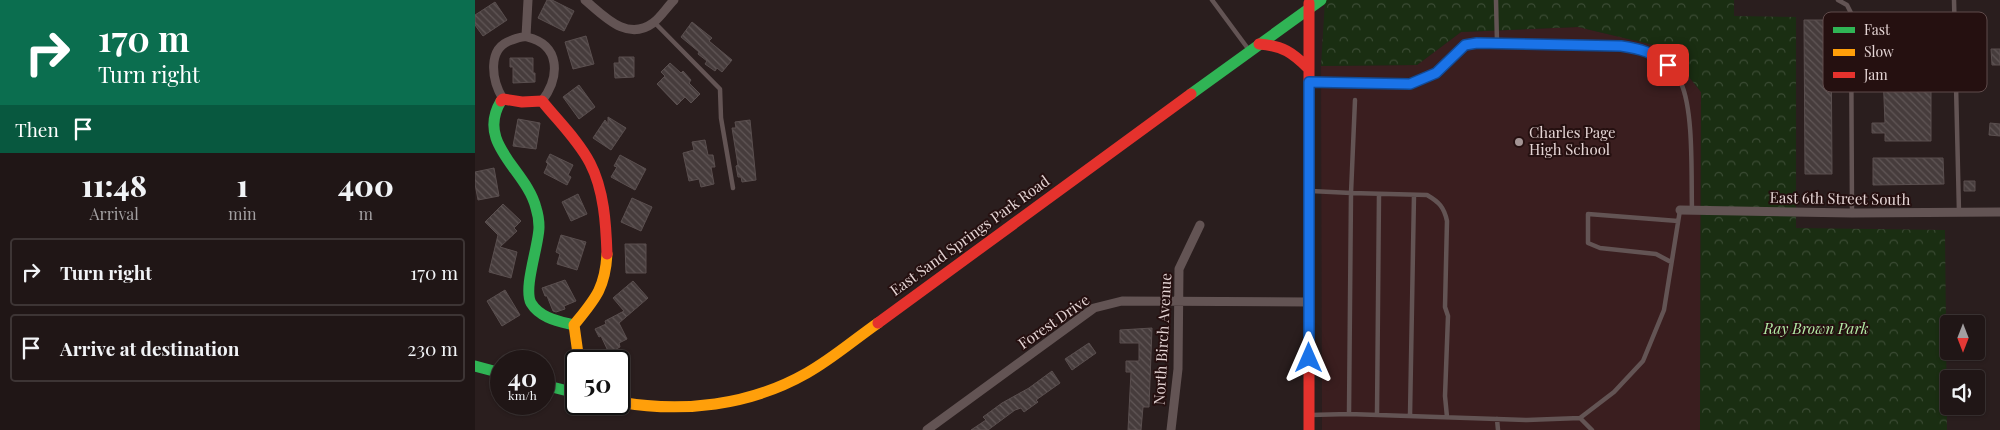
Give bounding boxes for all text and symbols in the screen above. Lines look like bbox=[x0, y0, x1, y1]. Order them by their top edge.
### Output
legend bbox=[1823, 12, 1987, 92]
text: 170 m bbox=[98, 14, 190, 61]
icon: right bbox=[15, 20, 80, 85]
text: Fast bbox=[1864, 20, 1891, 39]
text: Slow bbox=[1864, 42, 1894, 61]
pin bbox=[1647, 44, 1689, 86]
icon: arrive bbox=[1654, 51, 1682, 79]
text: Turn right bbox=[98, 59, 200, 89]
text: Jam bbox=[1863, 65, 1888, 84]
icon: arrive bbox=[69, 115, 97, 143]
text: Then bbox=[15, 116, 59, 142]
place label: Charles Page High School bbox=[1529, 122, 1616, 159]
marker: Charles Page High School bbox=[1513, 136, 1525, 148]
text: 11:48 bbox=[81, 165, 147, 205]
text: 1 bbox=[237, 165, 248, 205]
text: 400 bbox=[338, 165, 394, 205]
street label: East Sand Springs Park Road bbox=[886, 170, 1053, 300]
street label: East 6th Street South bbox=[1770, 187, 1911, 209]
text: Arrival bbox=[89, 203, 139, 224]
text: min bbox=[228, 203, 257, 224]
text: m bbox=[359, 203, 373, 224]
icon: right bbox=[17, 258, 45, 286]
text: Turn right bbox=[60, 259, 152, 285]
text: 170 m bbox=[410, 259, 458, 285]
street label: North Birch Avenue bbox=[1149, 273, 1175, 405]
street label: Forest Drive bbox=[1014, 289, 1093, 353]
north arrow bbox=[1940, 315, 1985, 360]
map controls bbox=[1940, 315, 1985, 415]
park label: Ray Brown Park bbox=[1762, 318, 1869, 338]
position arrow bbox=[1282, 331, 1334, 383]
icon: arrive bbox=[17, 334, 45, 362]
text: Arrive at destination bbox=[60, 335, 240, 361]
text: 230 m bbox=[407, 335, 458, 361]
speed limit sign: 50 bbox=[565, 350, 630, 415]
text: 40 bbox=[508, 360, 537, 393]
button: sound bbox=[1940, 370, 1985, 415]
text: km/h bbox=[508, 387, 537, 403]

